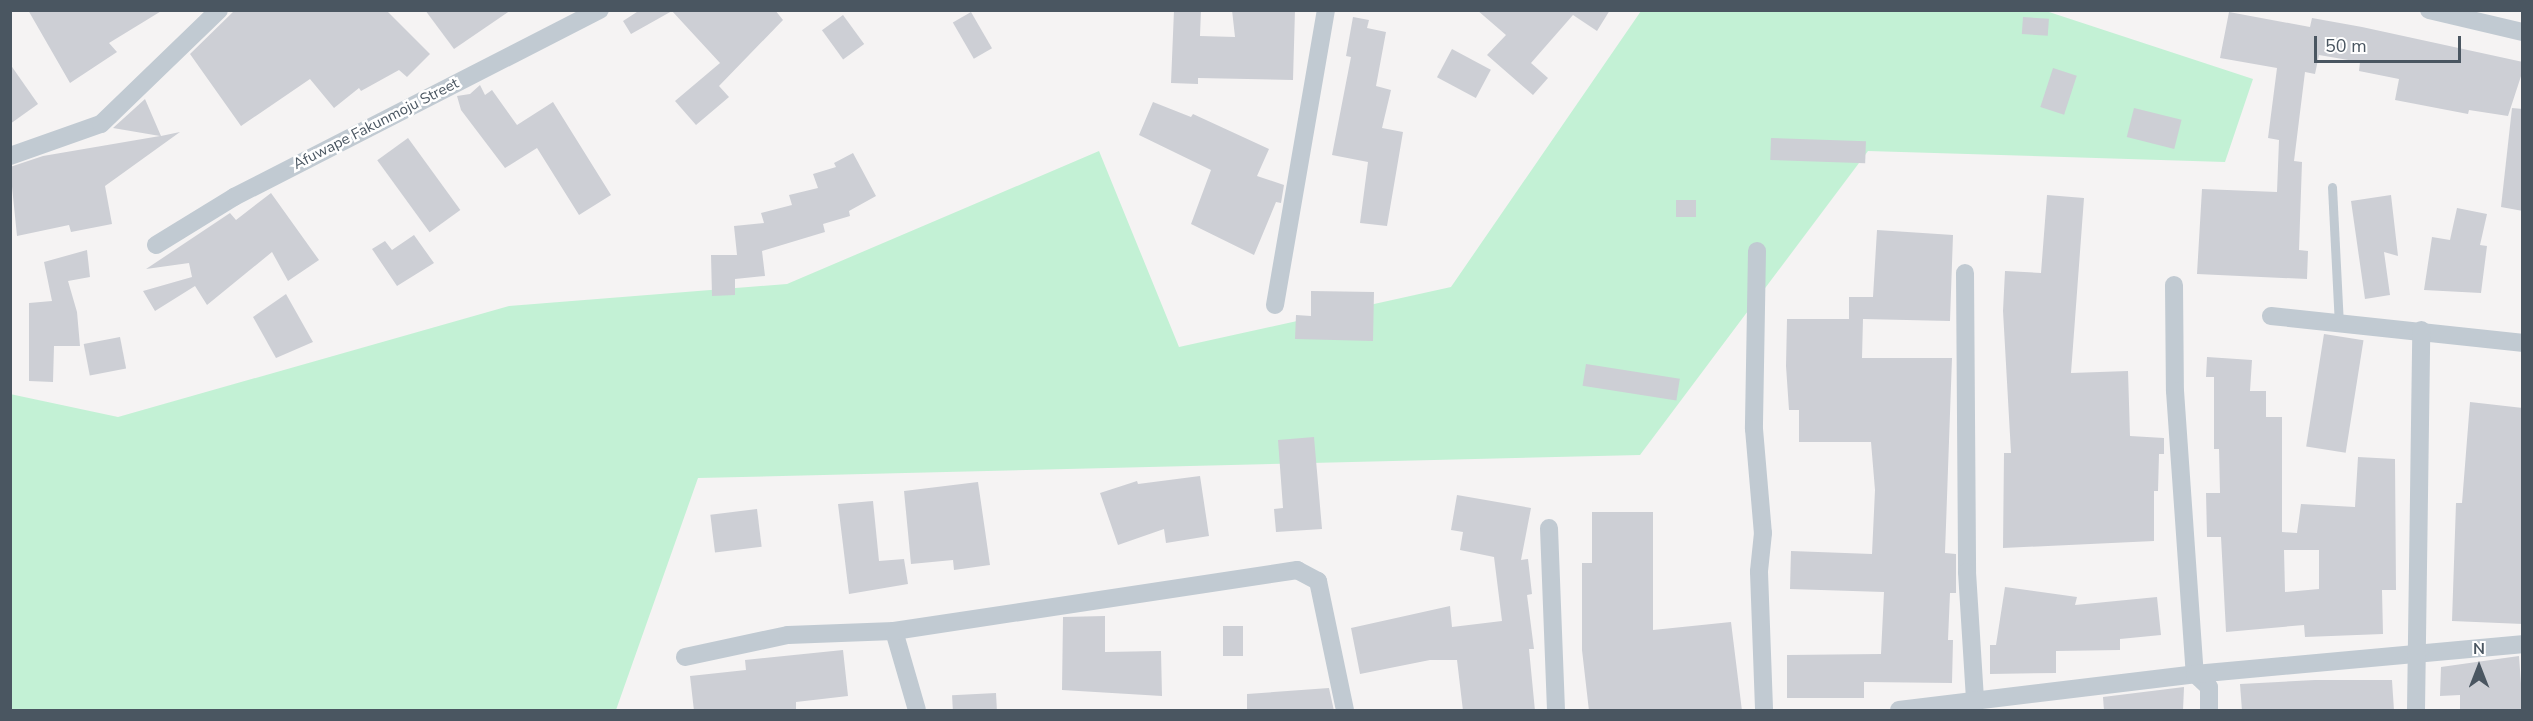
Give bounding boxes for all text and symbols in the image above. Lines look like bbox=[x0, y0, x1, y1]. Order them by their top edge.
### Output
scale bar bbox=[2317, 24, 2464, 62]
text: 50 m bbox=[2325, 34, 2367, 58]
street label: Afuwape Fakunmoju Street bbox=[290, 74, 462, 174]
north arrow bbox=[2449, 637, 2509, 697]
text: N bbox=[2473, 638, 2485, 660]

